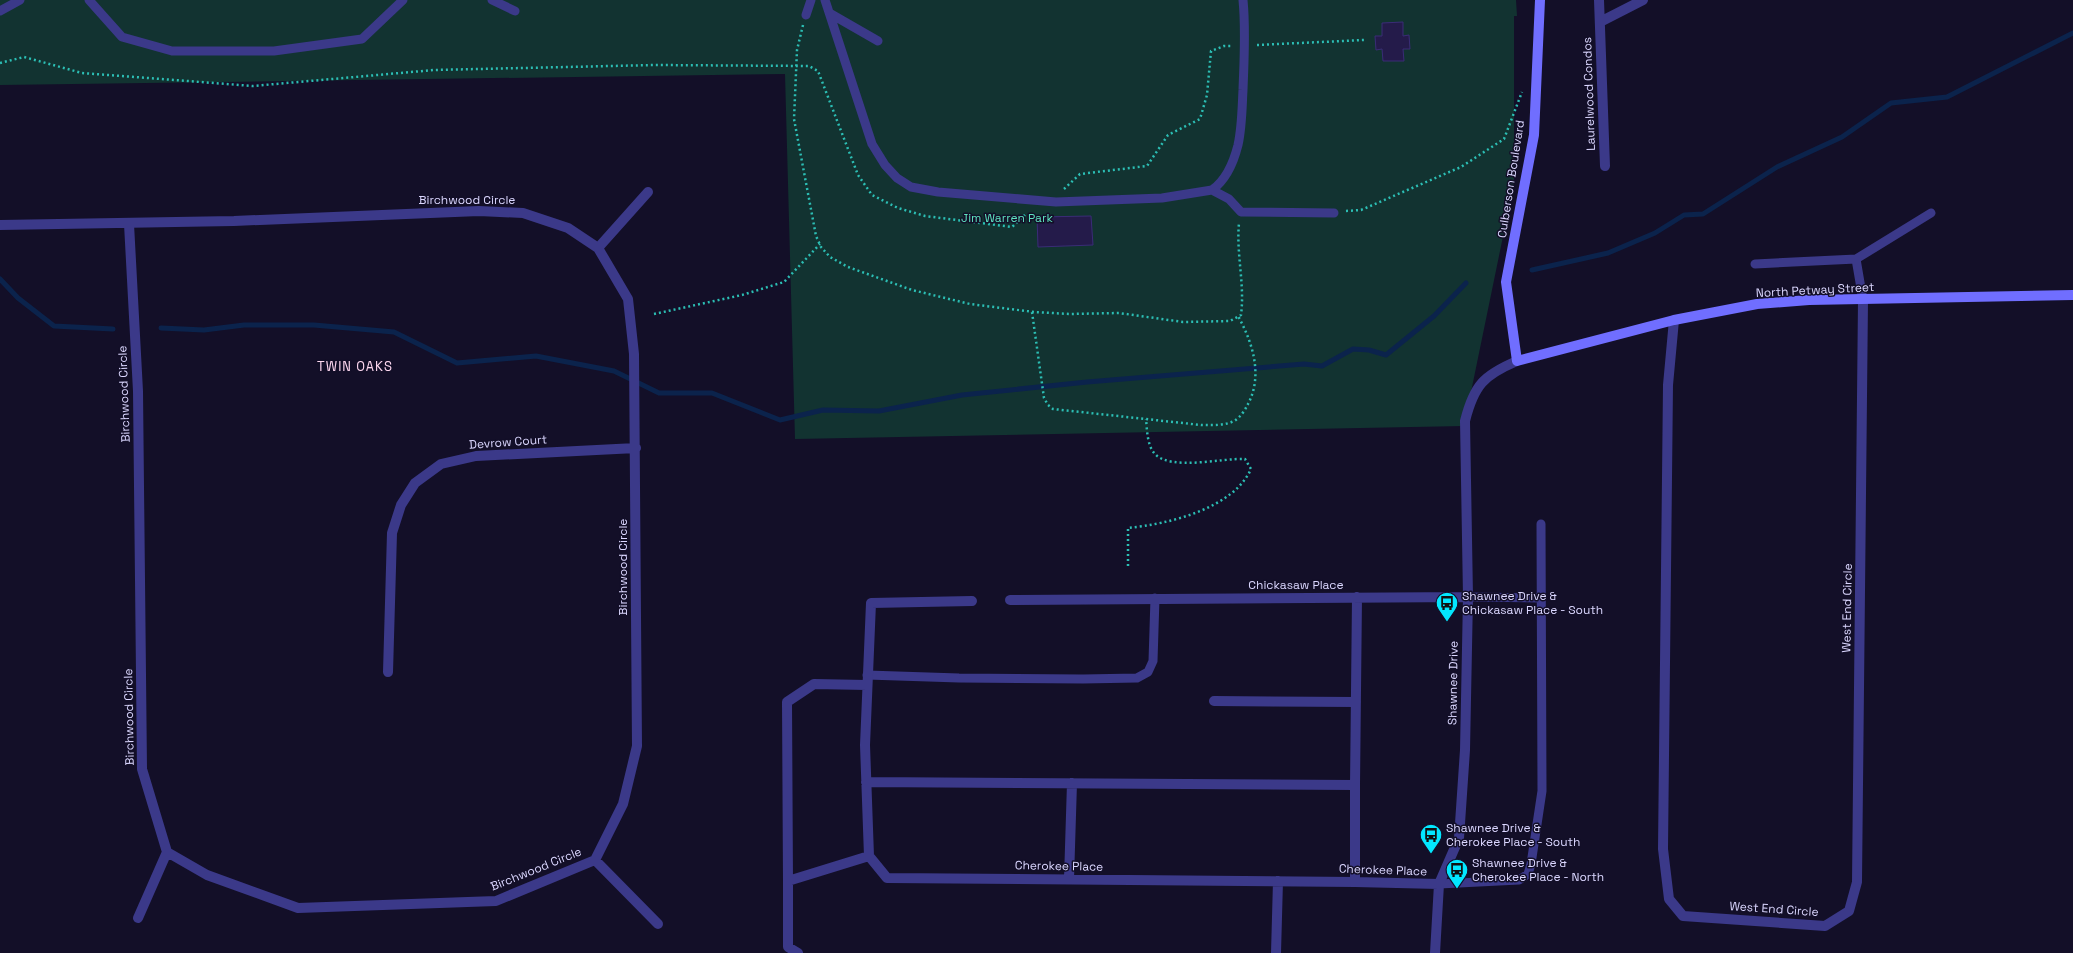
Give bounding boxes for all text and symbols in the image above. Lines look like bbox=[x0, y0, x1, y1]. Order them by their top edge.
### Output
street label: Laurelwood Condos bbox=[1579, 37, 1599, 151]
street label: Culberson Boulevard bbox=[1494, 119, 1528, 239]
street label: Birchwood Circle bbox=[419, 192, 515, 208]
park label: Jim Warren Park bbox=[961, 210, 1054, 226]
street label: North Petway Street bbox=[1755, 279, 1875, 301]
street label: Birchwood Circle bbox=[114, 345, 134, 443]
district label: TWIN OAKS bbox=[317, 358, 393, 375]
street label: Devrow Court bbox=[468, 431, 548, 453]
street label: Birchwood Circle bbox=[615, 519, 631, 615]
street label: West End Circle bbox=[1838, 563, 1856, 653]
street label: Chickasaw Place bbox=[1248, 577, 1344, 593]
place label: Shawnee Drive & Chickasaw Place - South bbox=[1462, 588, 1603, 618]
bus stop icon: Shawnee Drive & Chickasaw Place - South bbox=[1434, 590, 1460, 623]
street label: Shawnee Drive bbox=[1444, 641, 1462, 725]
street label: Birchwood Circle bbox=[120, 668, 138, 766]
place label: Shawnee Drive & Cherokee Place - South bbox=[1446, 820, 1580, 850]
bus stop icon: Shawnee Drive & Cherokee Place - South bbox=[1418, 822, 1444, 855]
street label: Birchwood Circle bbox=[488, 843, 584, 895]
place label: Shawnee Drive & Cherokee Place - North bbox=[1472, 855, 1604, 885]
street label: Cherokee Place bbox=[1015, 857, 1103, 875]
bus stop icon: Shawnee Drive & Cherokee Place - North bbox=[1444, 857, 1470, 890]
street label: Cherokee Place bbox=[1338, 860, 1428, 880]
street label: West End Circle bbox=[1729, 898, 1819, 920]

